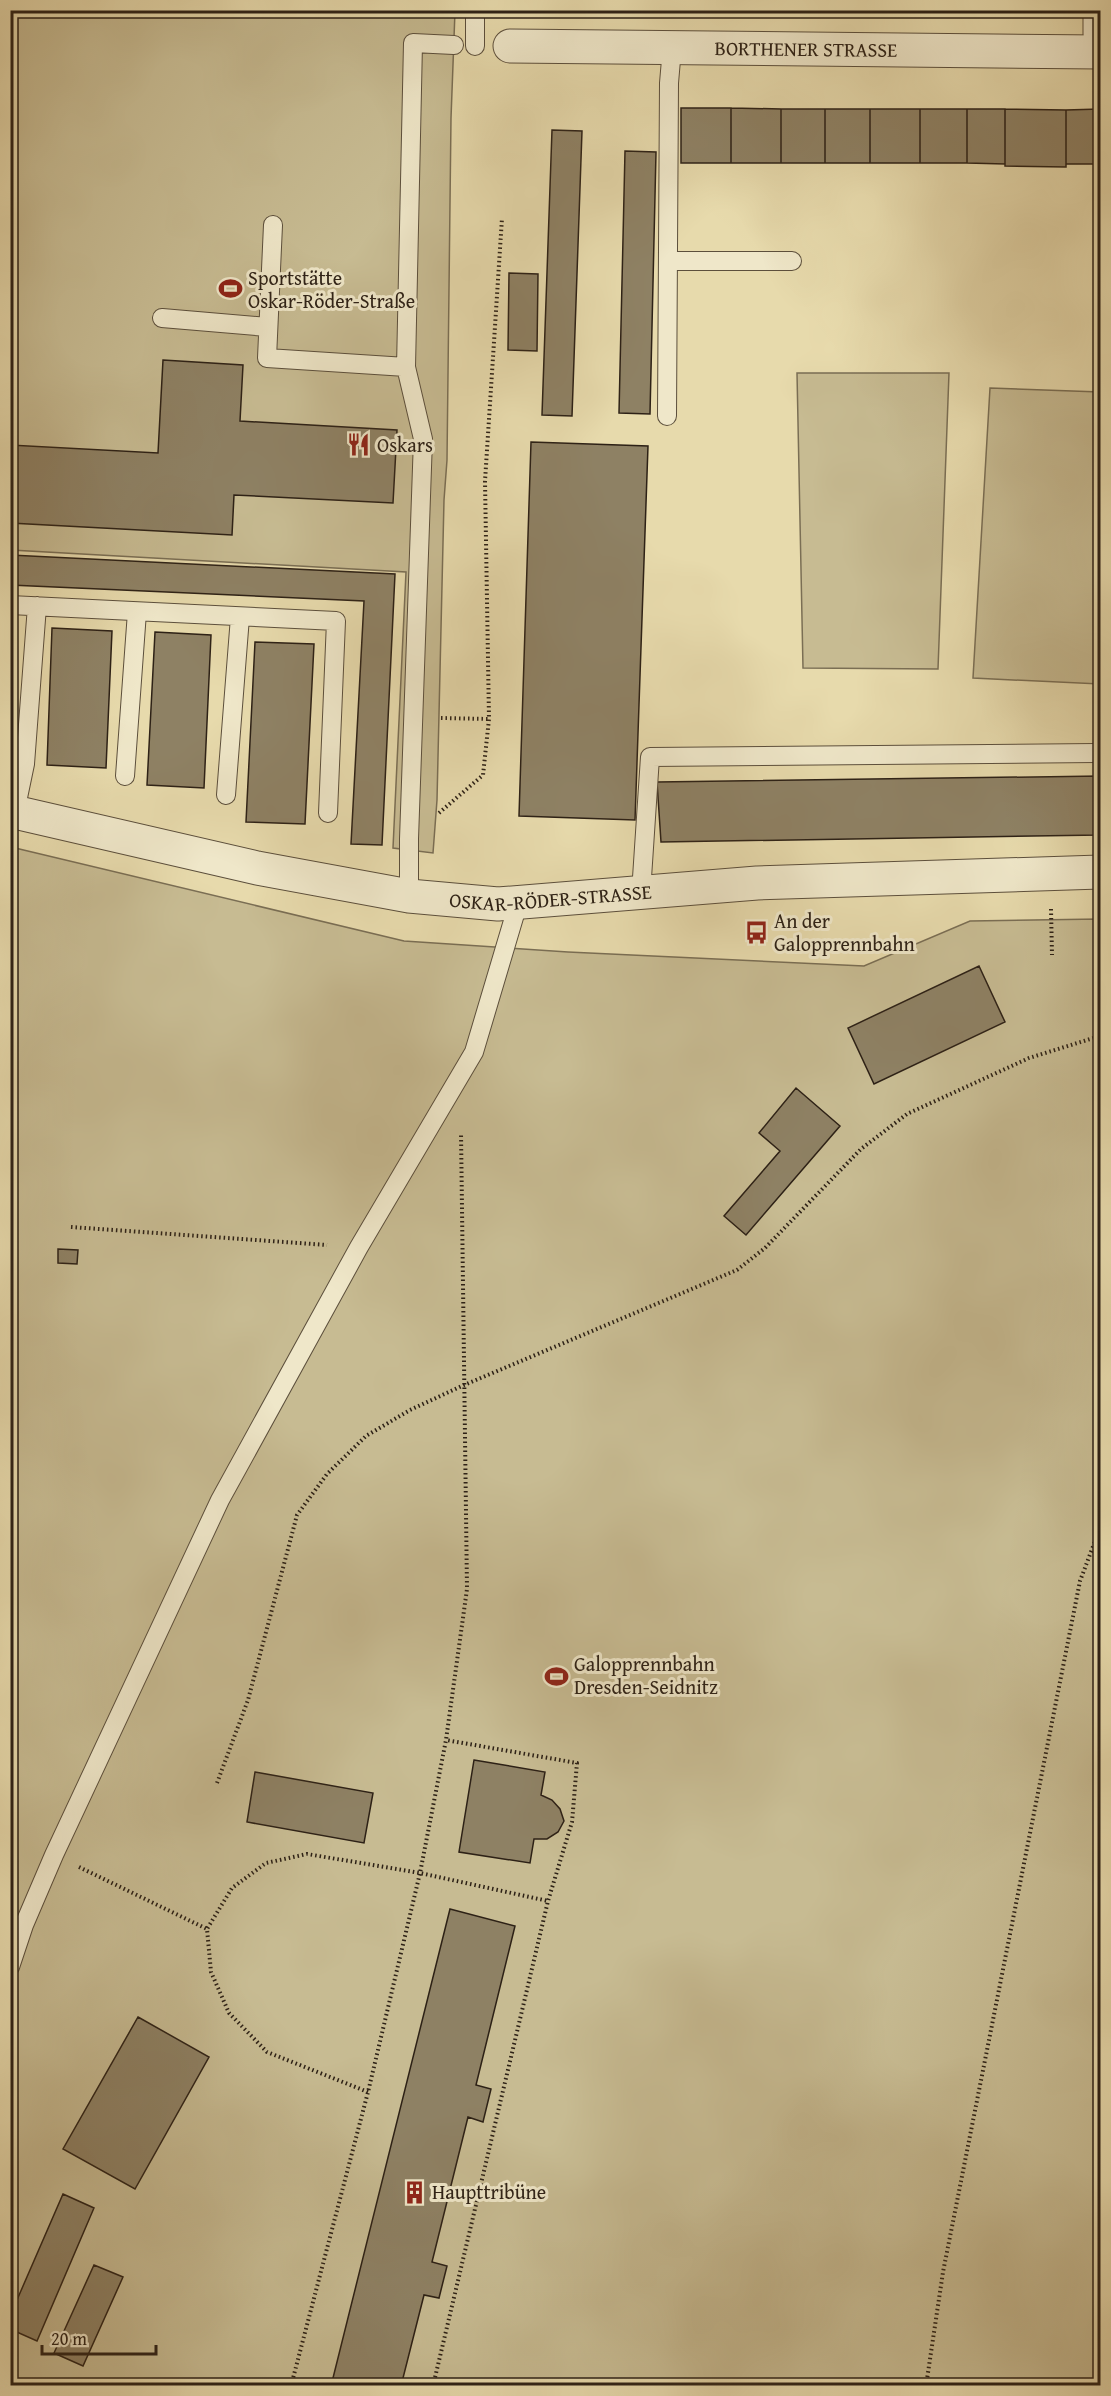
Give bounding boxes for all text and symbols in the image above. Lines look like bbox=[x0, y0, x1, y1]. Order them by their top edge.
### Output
street label: BORTHENER STRASSE bbox=[715, 33, 897, 64]
place label: Sportstätte Oskar-Röder-Straße bbox=[248, 263, 415, 315]
sports icon: Sportstätte Oskar-Röder-Straße bbox=[217, 276, 243, 302]
place label: Oskars bbox=[377, 430, 433, 459]
restaurant icon: Oskars bbox=[346, 432, 372, 458]
street label: OSKAR-RÖDER-STRASSE bbox=[448, 877, 653, 918]
place label: An der Galopprennbahn bbox=[774, 906, 915, 958]
bus stop icon: An der Galopprennbahn bbox=[743, 919, 769, 945]
place label: Galopprennbahn Dresden-Seidnitz bbox=[574, 1649, 718, 1701]
sports icon: Galopprennbahn Dresden-Seidnitz bbox=[543, 1663, 569, 1689]
place label: Haupttribüne bbox=[432, 2177, 546, 2206]
building icon: Haupttribüne bbox=[401, 2179, 427, 2205]
scale bar bbox=[42, 2318, 156, 2356]
text: 20 m bbox=[51, 2325, 87, 2352]

